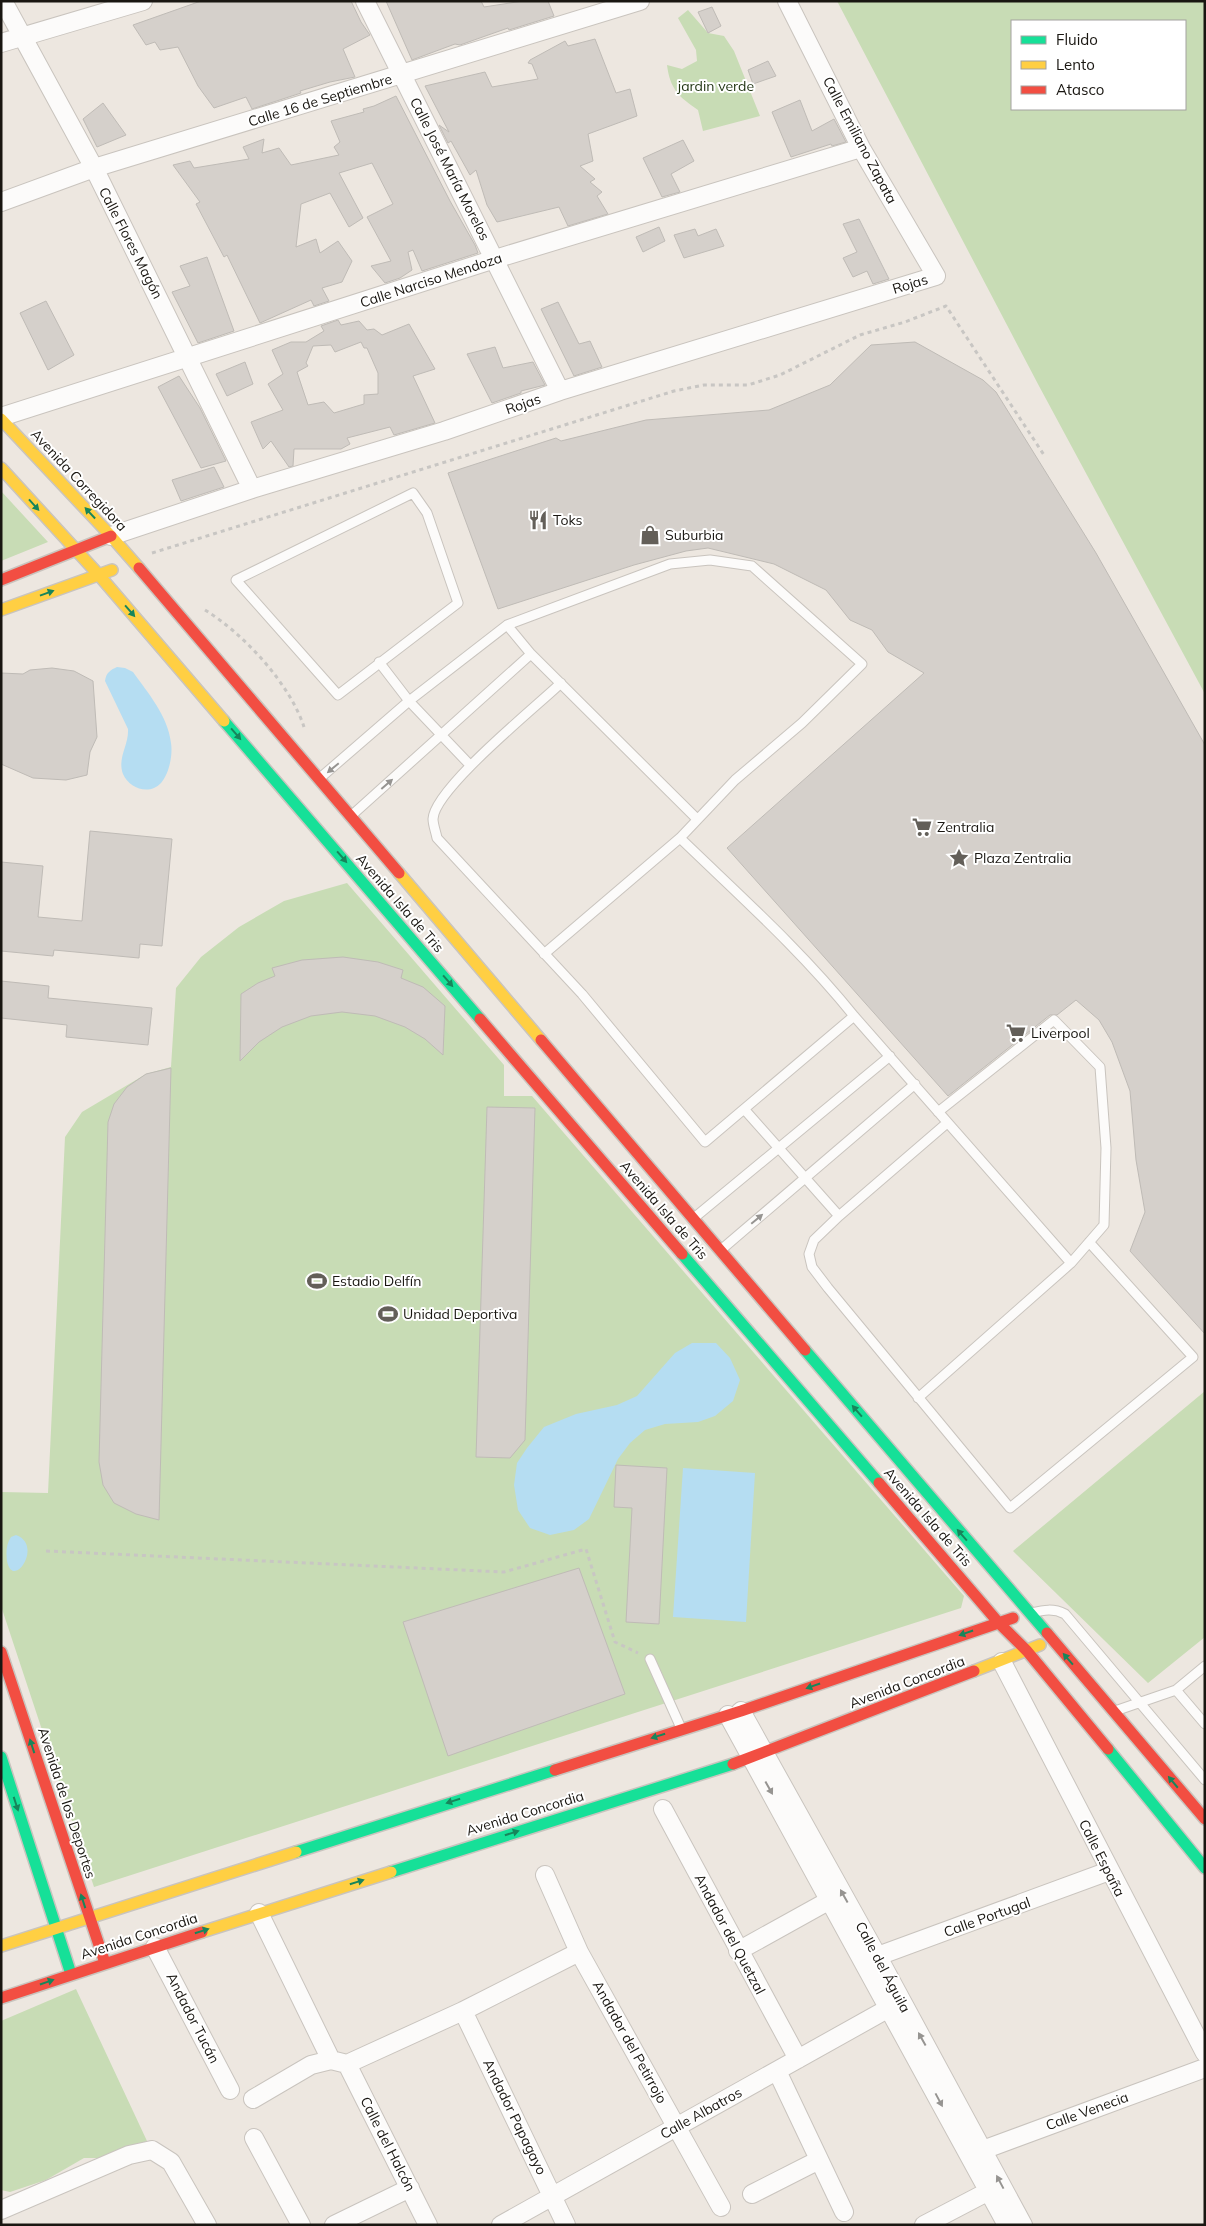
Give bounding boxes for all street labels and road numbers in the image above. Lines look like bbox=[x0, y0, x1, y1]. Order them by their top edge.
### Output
street label: Calle 16 de Septiembre bbox=[246, 70, 394, 130]
street label: Calle Emiliano Zapata bbox=[819, 73, 901, 207]
street label: Calle José María Morelos bbox=[406, 94, 494, 244]
street label: Calle Flores Magón bbox=[95, 184, 167, 302]
street label: Calle Narciso Mendoza bbox=[358, 249, 504, 311]
street label: Rojas bbox=[890, 270, 930, 298]
street label: Rojas bbox=[503, 390, 543, 418]
street label: Avenida Corregidora bbox=[27, 425, 131, 535]
street label: Avenida Isla de Tris bbox=[352, 850, 448, 956]
street label: Avenida Isla de Tris bbox=[616, 1157, 712, 1263]
street label: Avenida Isla de Tris bbox=[880, 1464, 976, 1570]
street label: Avenida Concordia bbox=[847, 1652, 967, 1712]
street label: Avenida de los Deportes bbox=[34, 1725, 100, 1881]
street label: Avenida Concordia bbox=[464, 1787, 586, 1839]
street label: Calle España bbox=[1075, 1816, 1129, 1900]
street label: Andador del Quetzal bbox=[691, 1871, 769, 1997]
street label: Calle Portugal bbox=[941, 1893, 1033, 1941]
street label: Avenida Concordia bbox=[78, 1909, 200, 1963]
street label: Calle del Águila bbox=[851, 1918, 915, 2016]
street label: Andador Tucán bbox=[162, 1970, 224, 2066]
street label: Andador del Petirrojo bbox=[589, 1978, 671, 2106]
street label: Andador Papagayo bbox=[479, 2056, 551, 2178]
street label: Calle Albatros bbox=[657, 2083, 745, 2143]
street label: Calle Venecia bbox=[1043, 2088, 1131, 2134]
street label: Calle del Halcón bbox=[356, 2094, 420, 2194]

